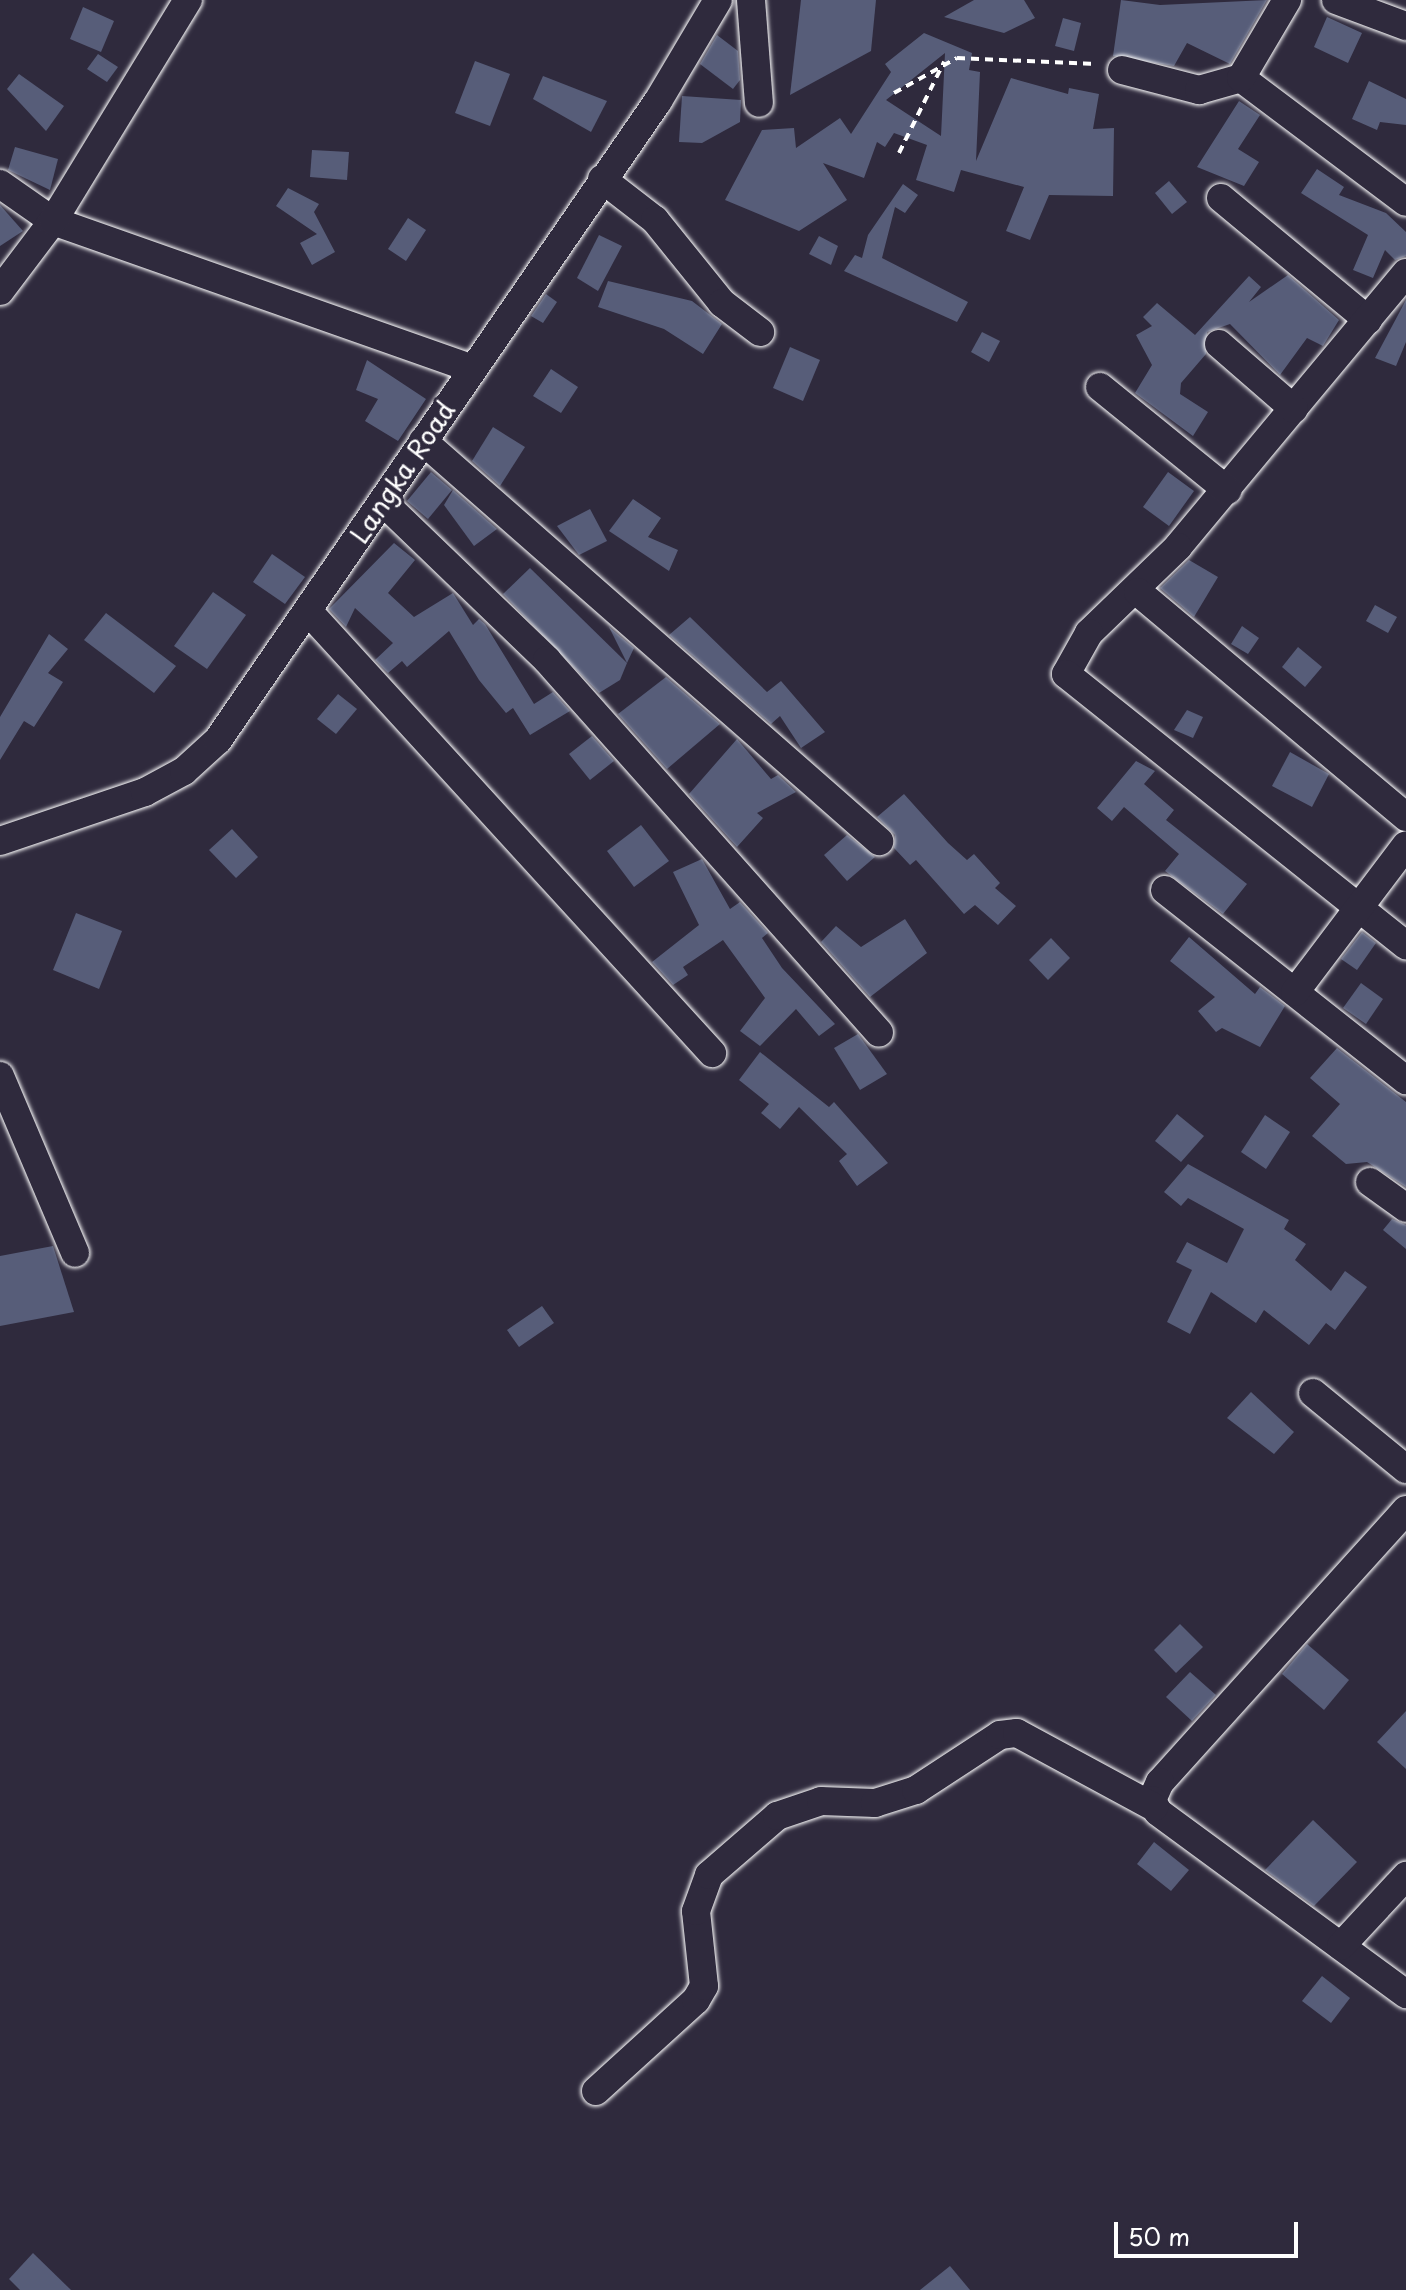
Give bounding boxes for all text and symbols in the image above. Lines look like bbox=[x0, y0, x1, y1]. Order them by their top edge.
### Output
street label: Langka Road bbox=[343, 394, 461, 550]
scale bar bbox=[1118, 2206, 1302, 2256]
text: 50 m bbox=[1128, 2218, 1190, 2254]

